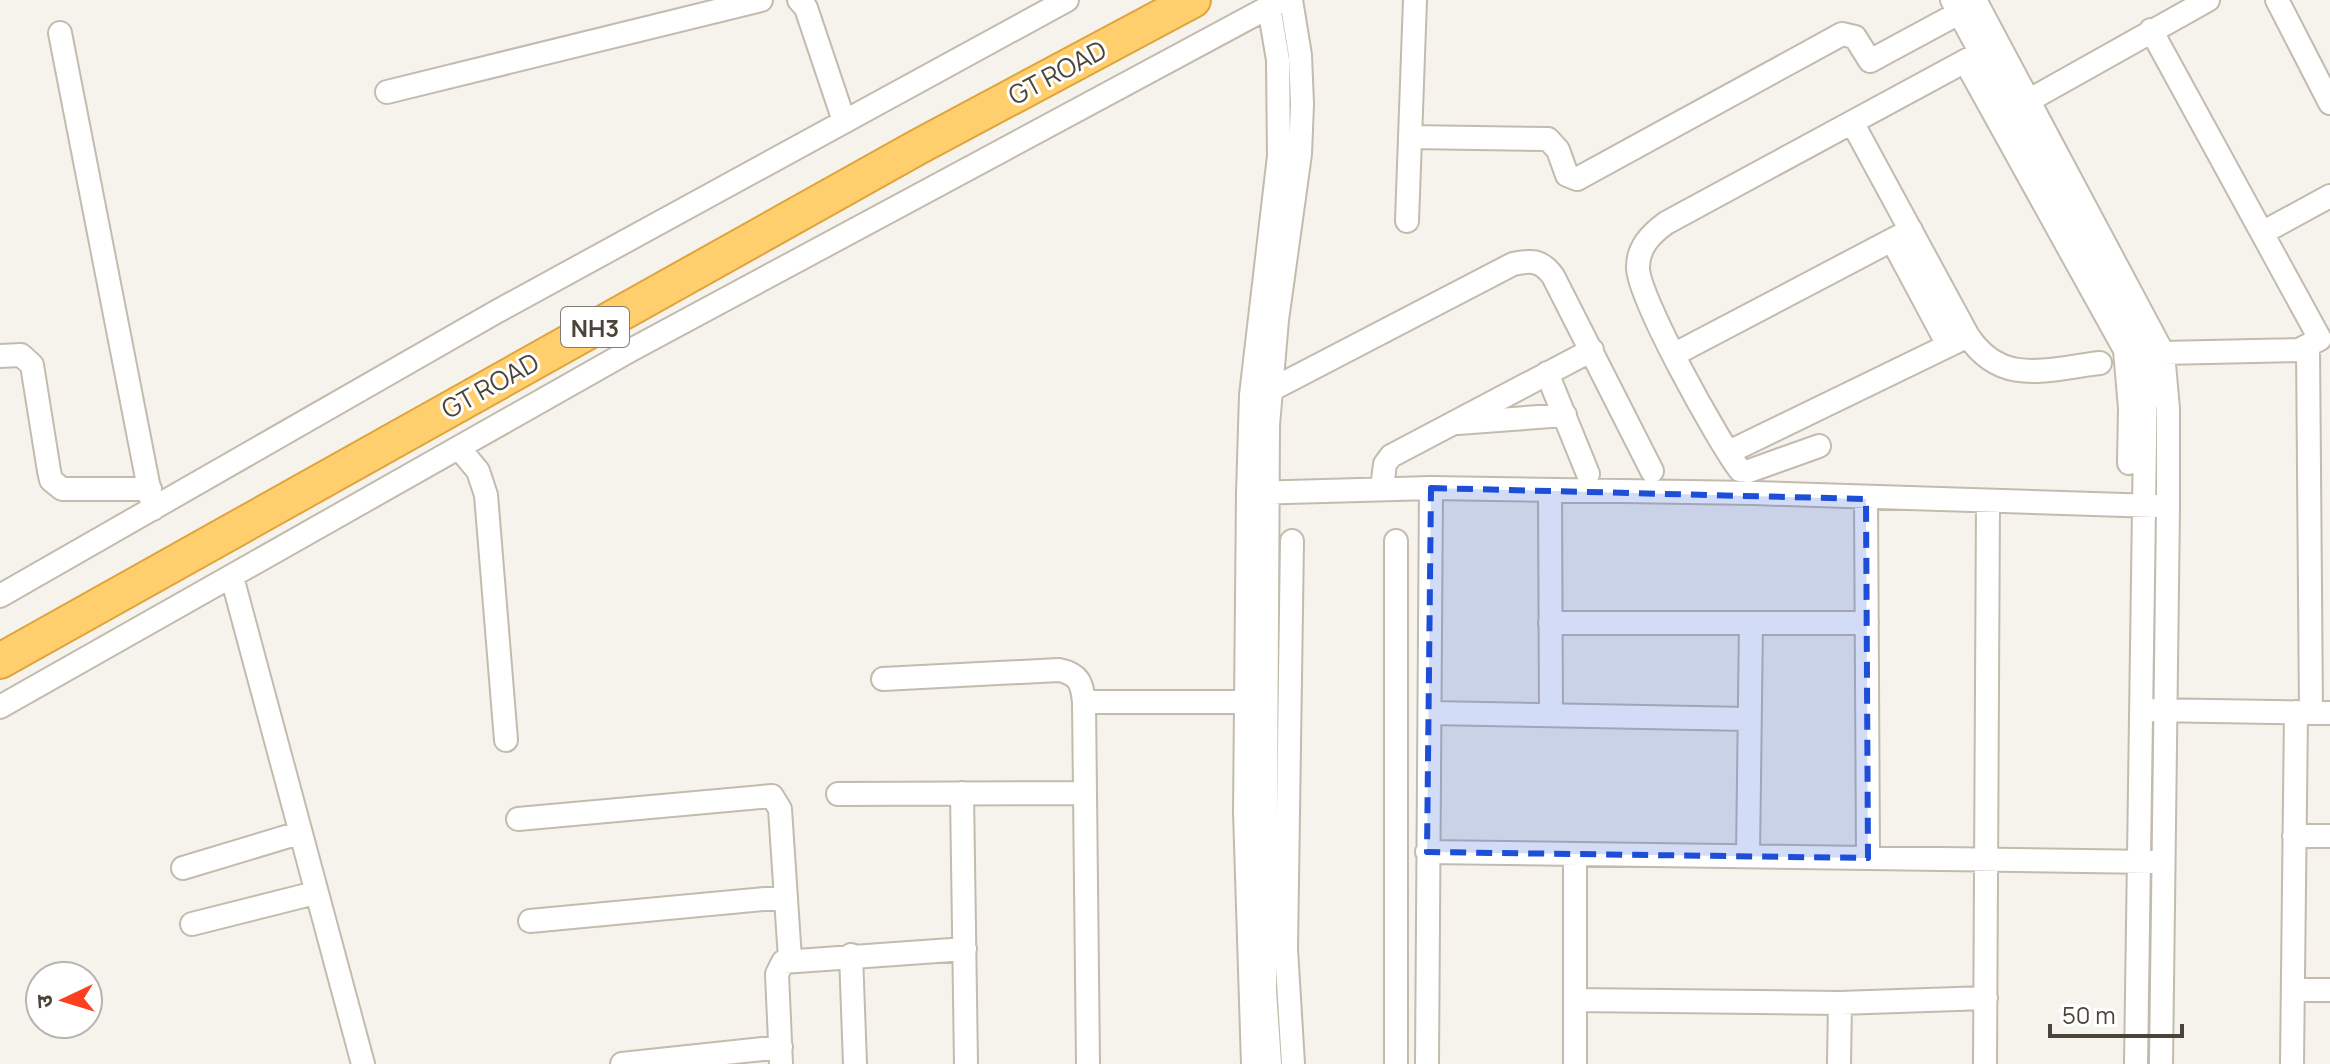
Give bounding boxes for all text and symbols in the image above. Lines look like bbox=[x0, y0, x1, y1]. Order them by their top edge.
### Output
street label: GT ROAD bbox=[1002, 31, 1112, 113]
road number: NH3 bbox=[561, 307, 629, 347]
street label: GT ROAD bbox=[435, 343, 545, 427]
north arrow bbox=[24, 960, 104, 1040]
scale bar bbox=[2050, 988, 2182, 1038]
text: उ bbox=[29, 993, 59, 1009]
text: 50 m bbox=[2062, 998, 2116, 1031]

